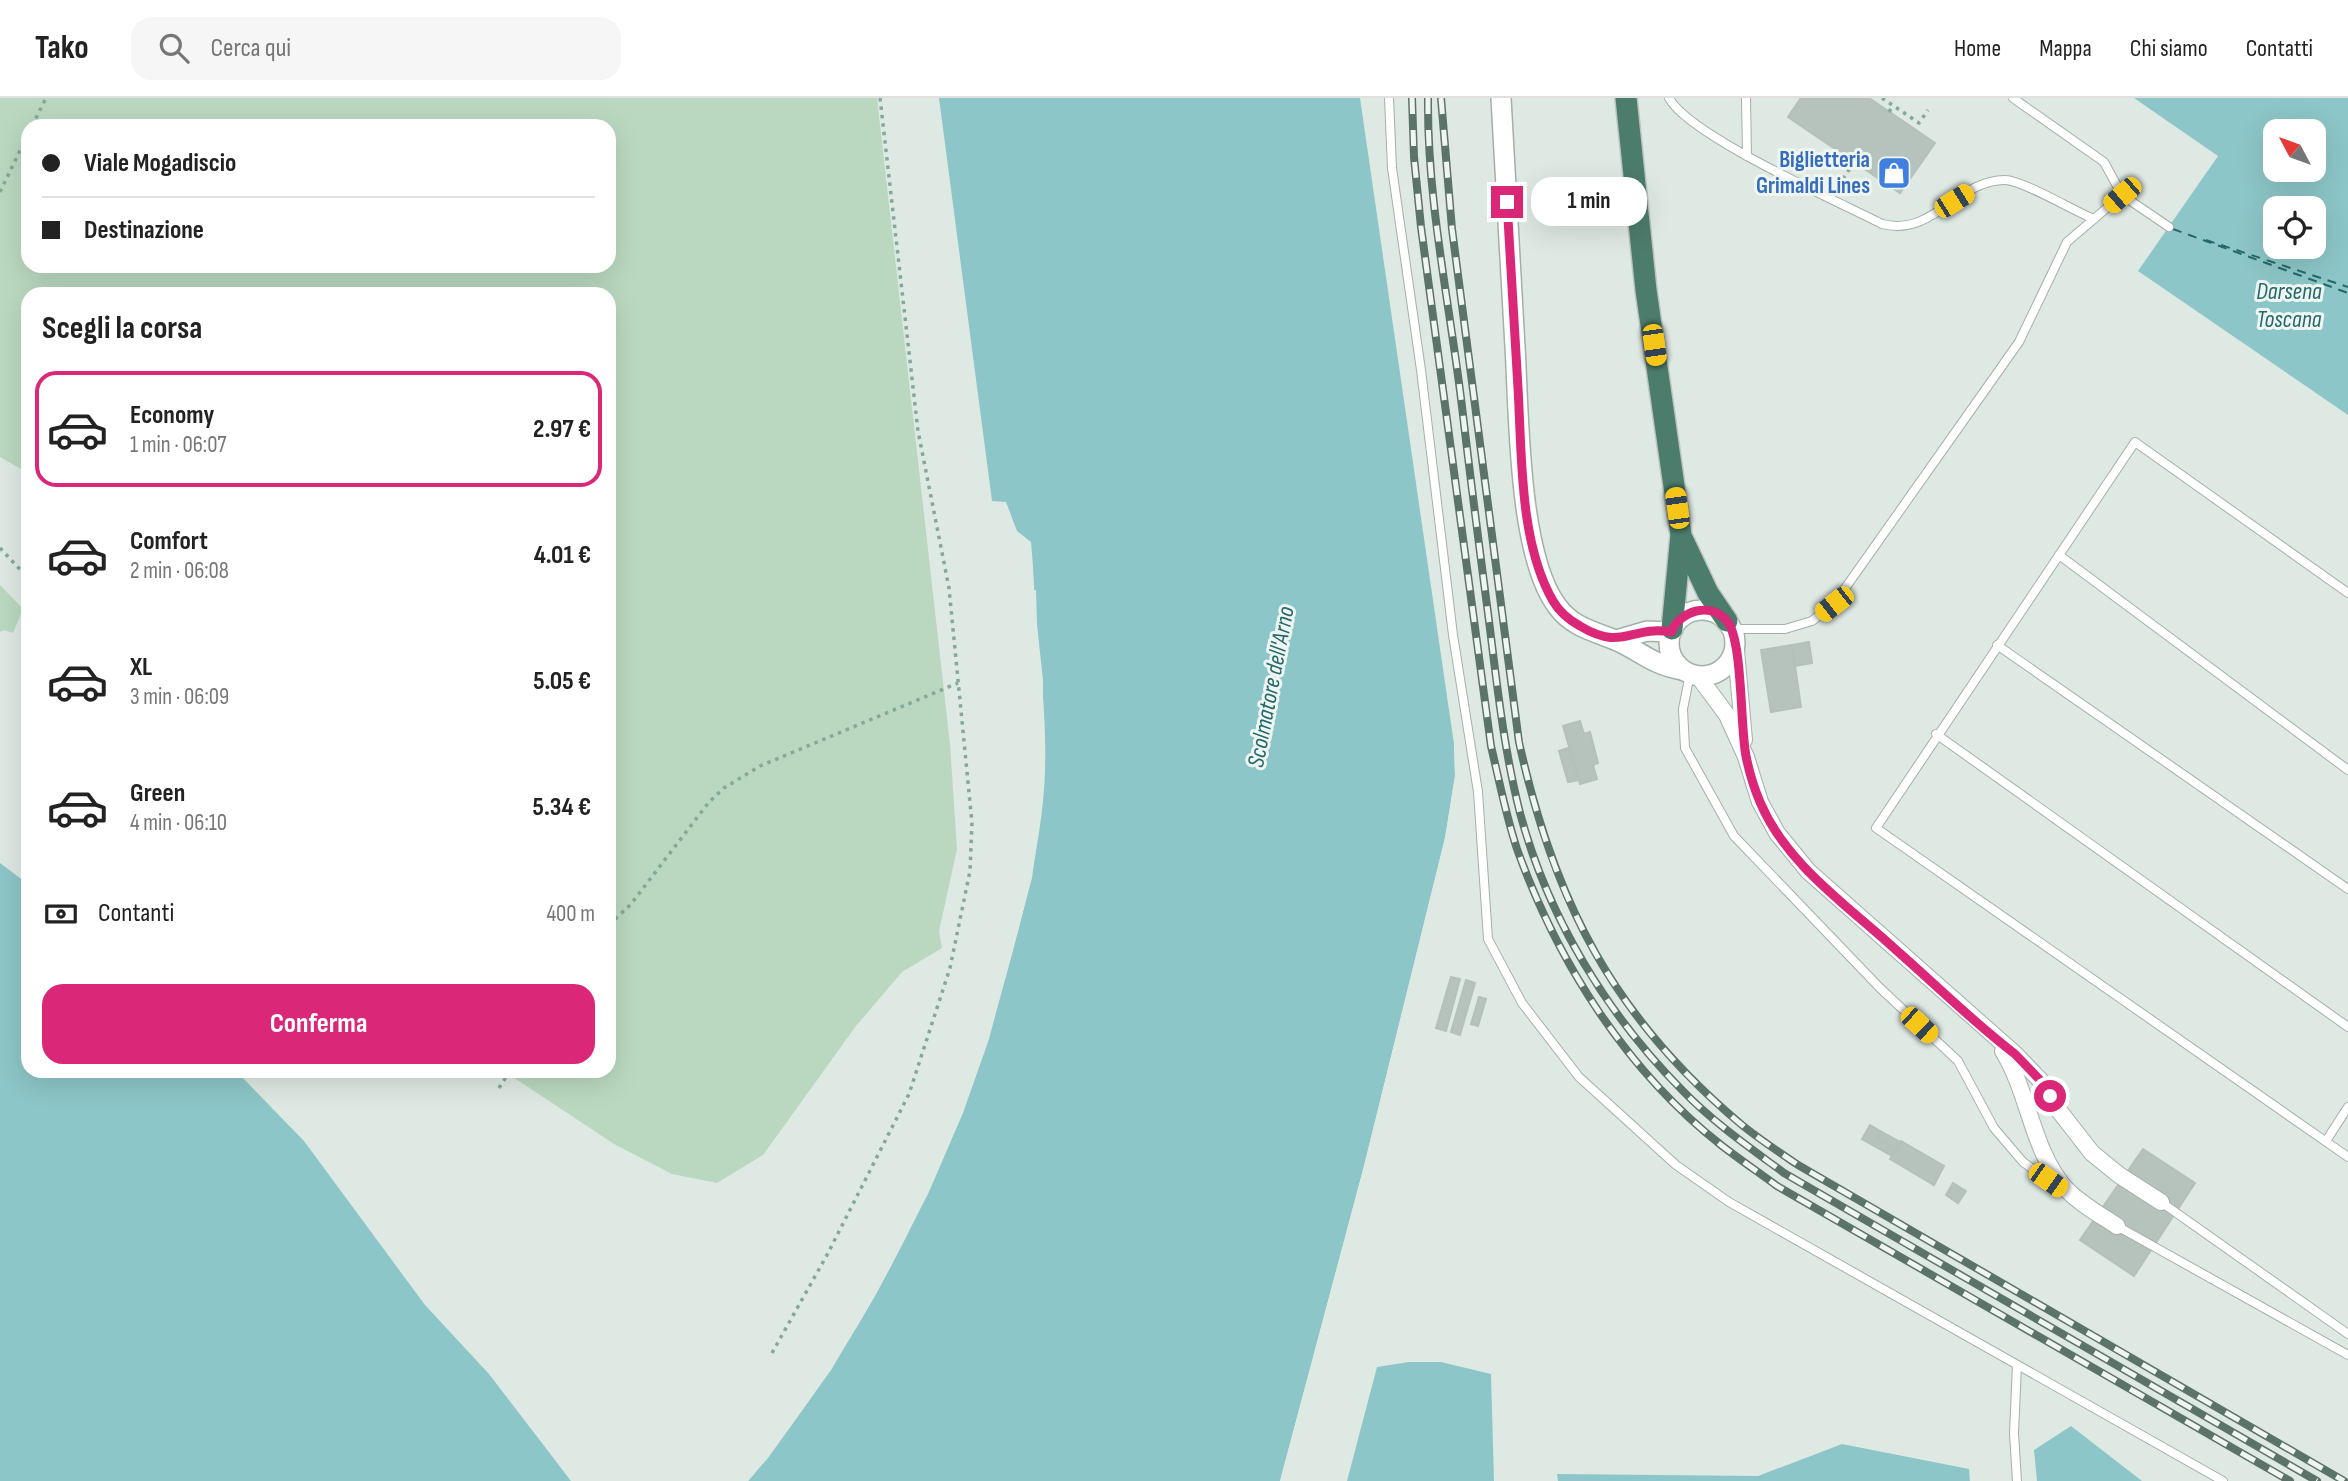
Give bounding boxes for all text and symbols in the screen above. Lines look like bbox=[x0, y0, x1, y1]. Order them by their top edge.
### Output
search box bbox=[131, 17, 621, 80]
text: Tako bbox=[35, 28, 89, 68]
icon: search bbox=[155, 29, 193, 67]
text: Cerca qui bbox=[211, 33, 291, 64]
text: Home bbox=[1954, 34, 2001, 63]
text: Mappa bbox=[2039, 34, 2092, 63]
text: Chi siamo bbox=[2130, 34, 2208, 63]
text: Contatti bbox=[2246, 34, 2313, 63]
north arrow bbox=[2263, 119, 2326, 182]
map controls bbox=[2263, 119, 2326, 259]
place label: Biglietteria Grimaldi Lines bbox=[1756, 146, 1870, 200]
text: Viale Mogadiscio bbox=[84, 148, 236, 179]
shop icon: Biglietteria Grimaldi Lines bbox=[1875, 154, 1913, 192]
car bbox=[2100, 173, 2145, 217]
callout: 1 min bbox=[1532, 178, 1647, 226]
car bbox=[1931, 181, 1978, 221]
route end bbox=[1491, 186, 1523, 218]
text: 1 min bbox=[1568, 187, 1610, 215]
button: locate bbox=[2263, 196, 2326, 259]
text: Destinazione bbox=[84, 215, 204, 246]
water label: Darsena Toscana bbox=[2256, 277, 2322, 334]
text: Scegli la corsa bbox=[42, 309, 202, 348]
car bbox=[1641, 323, 1668, 367]
icon: car bbox=[46, 398, 109, 461]
text: Economy bbox=[130, 400, 214, 431]
text: 2.97 € bbox=[533, 414, 591, 445]
text: 1 min · 06:07 bbox=[130, 431, 227, 459]
car bbox=[1664, 486, 1691, 530]
icon: car bbox=[46, 524, 109, 587]
text: Comfort bbox=[130, 526, 208, 557]
text: 4.01 € bbox=[534, 540, 591, 571]
text: 2 min · 06:08 bbox=[130, 557, 229, 585]
car bbox=[1811, 583, 1858, 625]
water label: Scolmatore dell'Arno bbox=[1241, 604, 1301, 770]
icon: car bbox=[46, 650, 109, 713]
text: XL bbox=[130, 652, 152, 683]
text: 5.05 € bbox=[533, 666, 591, 697]
text: 3 min · 06:09 bbox=[130, 683, 229, 711]
icon: car bbox=[46, 776, 109, 839]
text: Green bbox=[130, 778, 185, 809]
text: 5.34 € bbox=[533, 792, 591, 823]
text: 4 min · 06:10 bbox=[130, 809, 227, 837]
icon: cash bbox=[42, 895, 80, 933]
text: Contanti bbox=[98, 898, 174, 929]
text: 400 m bbox=[546, 900, 595, 928]
button: Conferma bbox=[42, 984, 595, 1064]
car bbox=[1897, 1003, 1942, 1047]
route start bbox=[2034, 1080, 2066, 1112]
car bbox=[2025, 1159, 2072, 1201]

